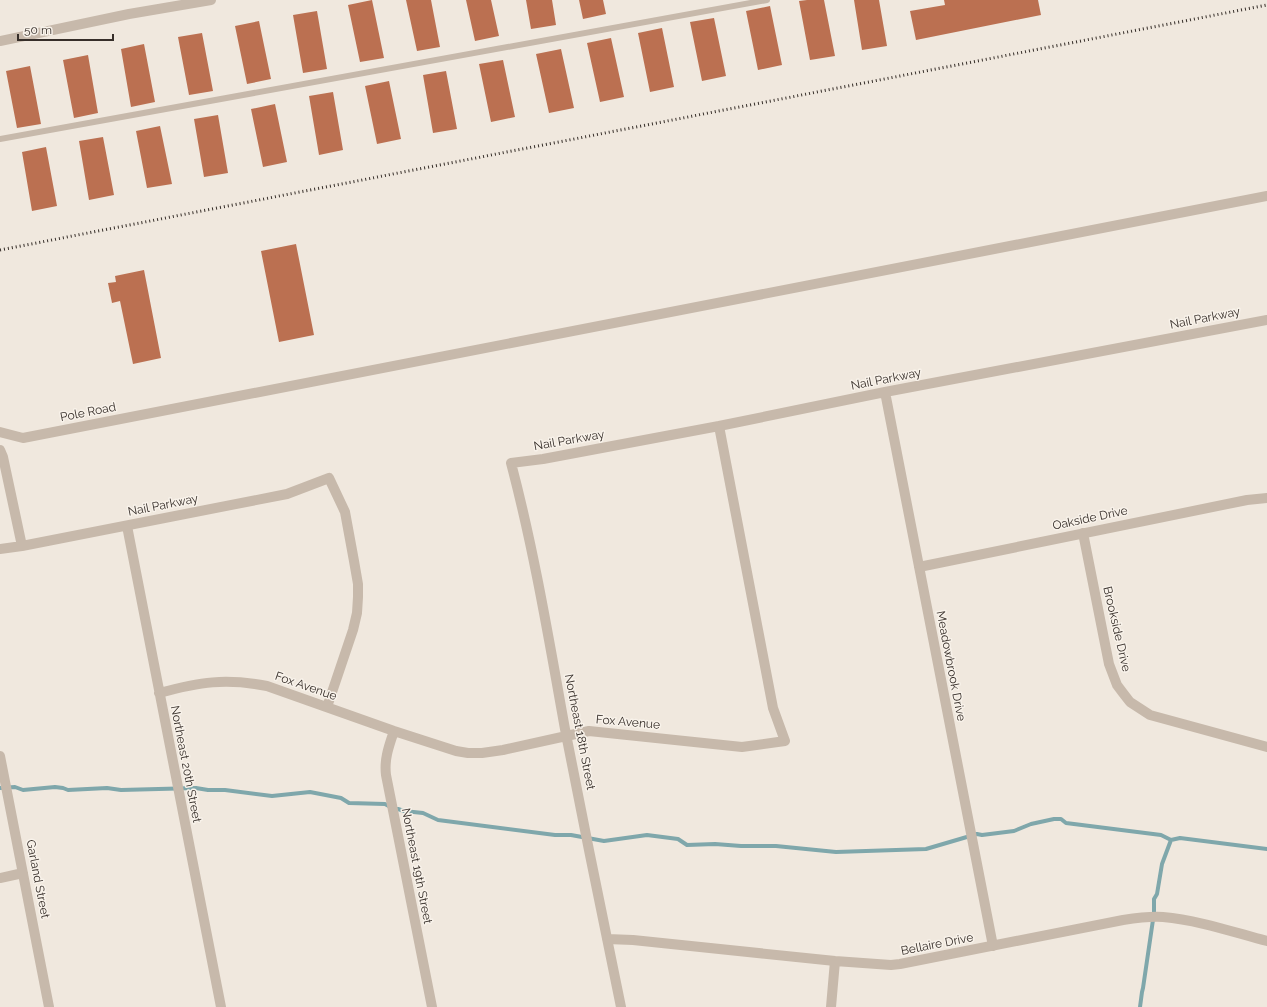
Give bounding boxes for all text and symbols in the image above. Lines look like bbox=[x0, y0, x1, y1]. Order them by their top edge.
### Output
scale bar bbox=[18, 16, 113, 42]
text: 50 m bbox=[24, 23, 52, 37]
street label: Nail Parkway bbox=[1169, 304, 1242, 332]
street label: Nail Parkway bbox=[850, 365, 923, 393]
street label: Pole Road bbox=[59, 400, 117, 424]
street label: Nail Parkway bbox=[533, 427, 606, 453]
street label: Nail Parkway bbox=[127, 491, 200, 519]
street label: Oakside Drive bbox=[1051, 503, 1129, 533]
street label: Brookside Drive bbox=[1100, 585, 1134, 673]
street label: Meadowbrook Drive bbox=[933, 610, 969, 722]
street label: Fox Avenue bbox=[273, 669, 339, 703]
street label: Northeast 18th Street bbox=[562, 673, 598, 791]
street label: Northeast 20th Street bbox=[168, 704, 204, 824]
street label: Fox Avenue bbox=[595, 712, 661, 732]
street label: Northeast 19th Street bbox=[399, 807, 435, 925]
street label: Garland Street bbox=[24, 838, 52, 920]
street label: Bellaire Drive bbox=[900, 930, 974, 958]

